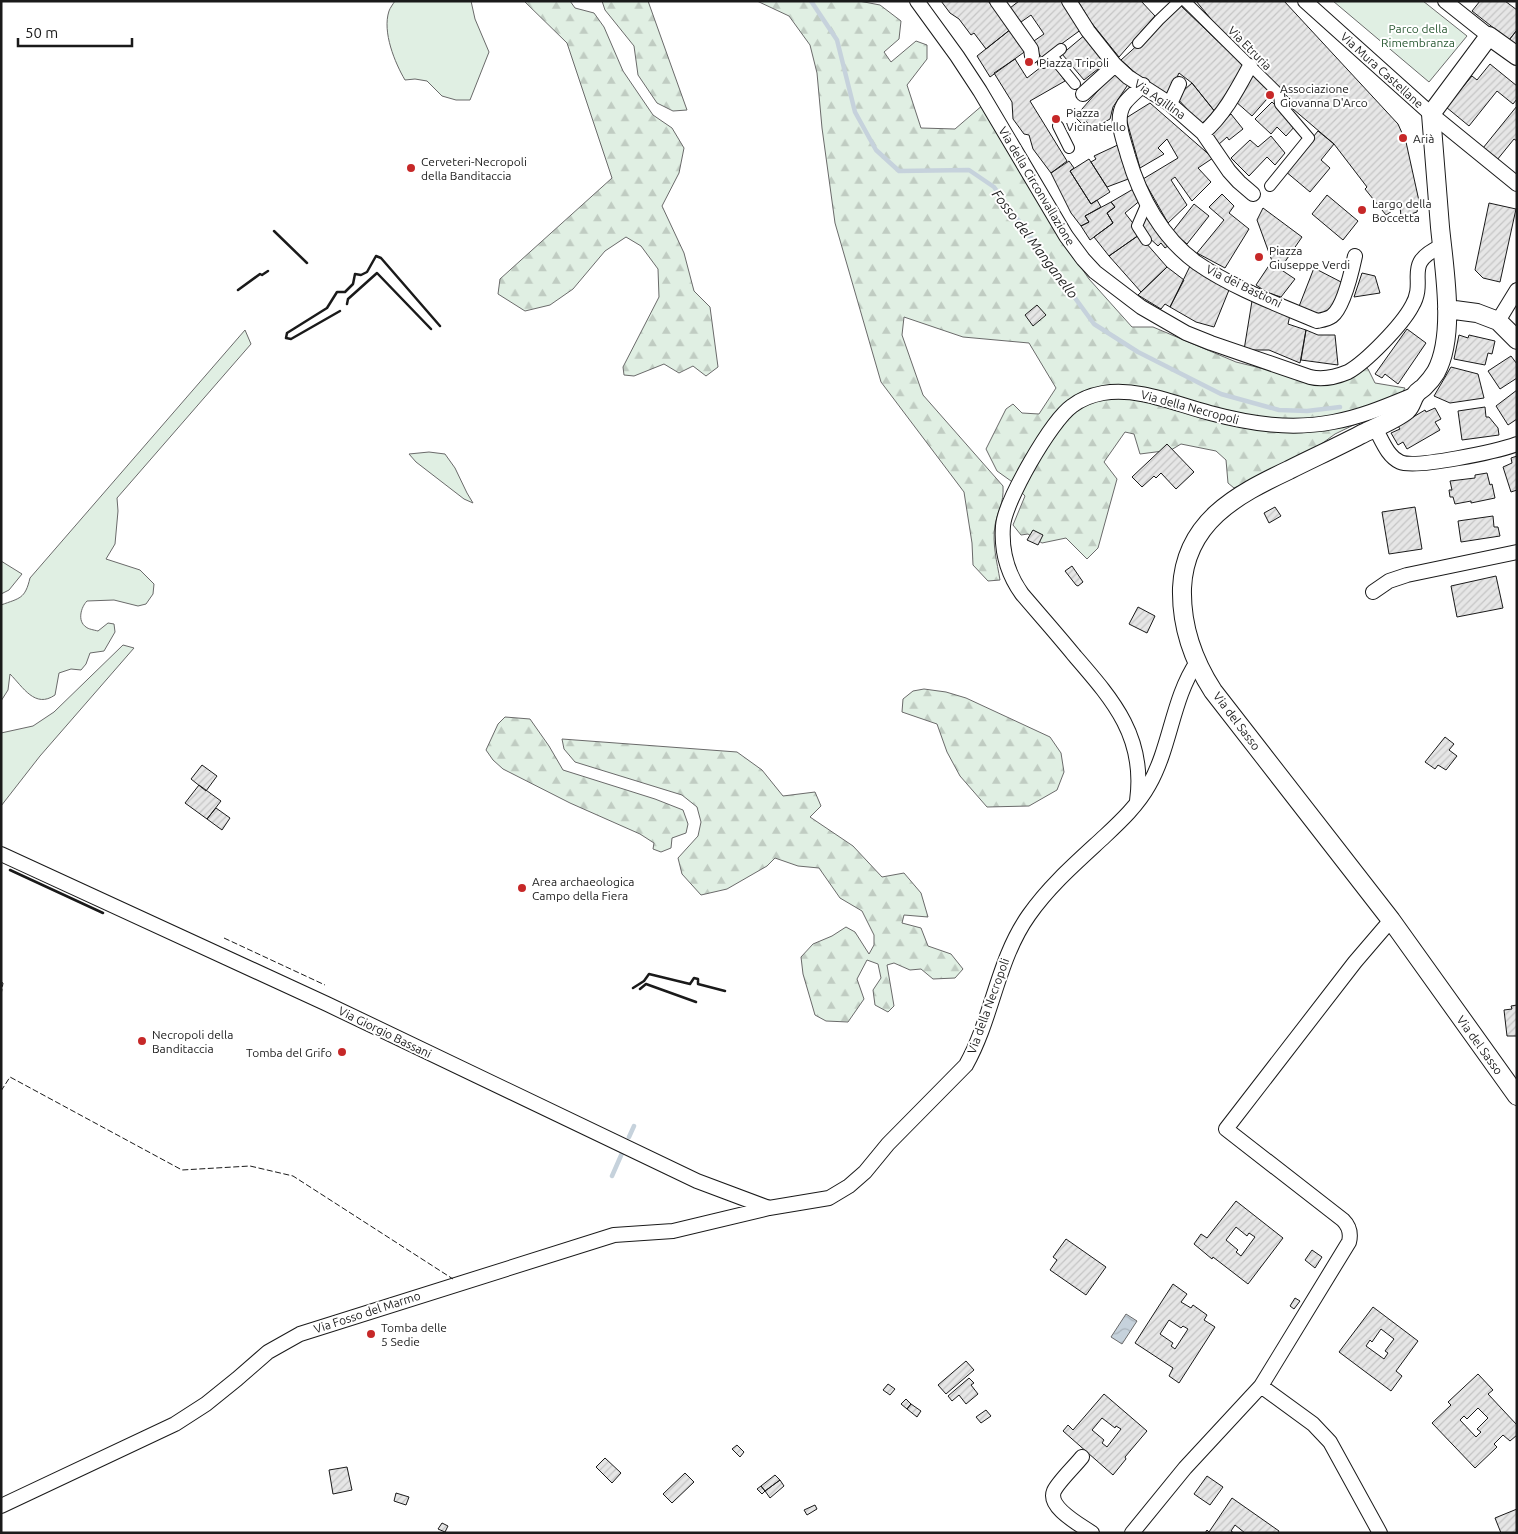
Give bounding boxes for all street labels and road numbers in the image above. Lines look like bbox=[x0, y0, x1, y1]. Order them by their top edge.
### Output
street label: Via Etruria bbox=[1225, 23, 1275, 73]
street label: Via Mura Castellane bbox=[1338, 30, 1426, 110]
street label: Via Agillina bbox=[1132, 77, 1188, 121]
street label: Via della Circonvallazione bbox=[996, 124, 1078, 248]
street label: Via dei Bastioni bbox=[1204, 262, 1284, 310]
street label: Via della Necropoli bbox=[1139, 388, 1241, 426]
street label: Via del Sasso bbox=[1211, 689, 1263, 753]
street label: Via della Necropoli bbox=[965, 956, 1011, 1056]
street label: Via Giorgio Bassani bbox=[336, 1004, 434, 1060]
street label: Via del Sasso bbox=[1454, 1013, 1506, 1077]
street label: Via Fosso del Marmo bbox=[312, 1289, 422, 1335]

